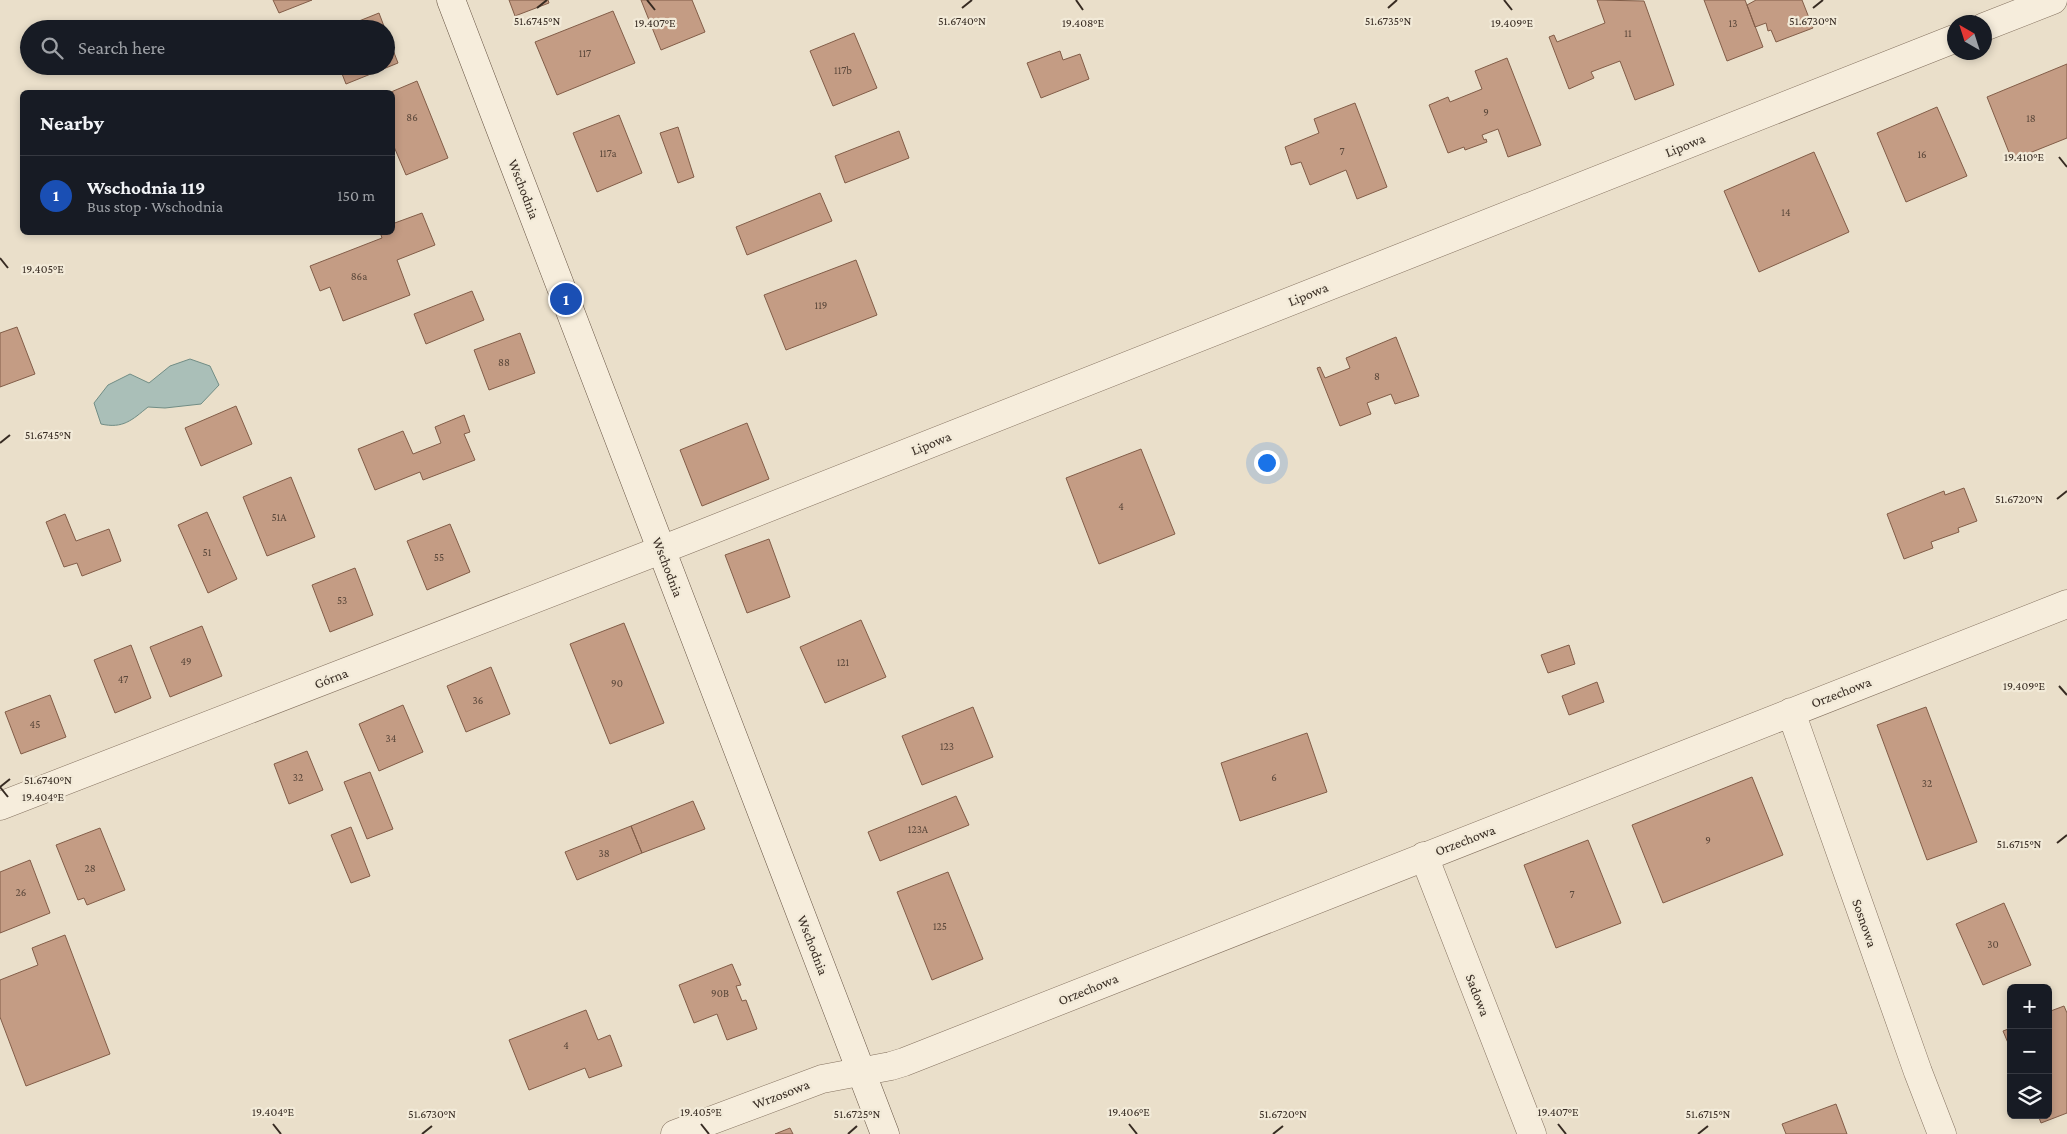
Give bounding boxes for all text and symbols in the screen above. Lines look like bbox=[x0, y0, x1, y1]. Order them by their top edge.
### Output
text: 51.6745°N bbox=[514, 14, 560, 28]
text: 51.6740°N bbox=[938, 14, 986, 28]
text: 51.6735°N bbox=[1365, 14, 1411, 28]
text: 51.6730°N bbox=[1789, 14, 1837, 28]
north arrow bbox=[1947, 15, 1992, 60]
text: 19.407°E bbox=[634, 16, 676, 30]
text: 19.408°E bbox=[1062, 16, 1105, 30]
text: 19.409°E bbox=[1491, 16, 1533, 30]
house number: 13 bbox=[1729, 17, 1737, 29]
search box bbox=[20, 20, 395, 75]
house number: 11 bbox=[1624, 27, 1632, 39]
icon: search bbox=[38, 34, 66, 62]
text: Search here bbox=[78, 37, 165, 58]
house number: 117 bbox=[579, 47, 591, 59]
house number: 117b bbox=[834, 64, 852, 76]
house number: 9 bbox=[1483, 106, 1489, 118]
text: Nearby bbox=[40, 111, 104, 135]
house number: 86 bbox=[406, 111, 418, 123]
house number: 18 bbox=[2026, 112, 2036, 124]
street label: Lipowa bbox=[1663, 130, 1708, 160]
house number: 7 bbox=[1339, 145, 1345, 157]
house number: 117a bbox=[599, 147, 617, 159]
house number: 16 bbox=[1917, 148, 1927, 160]
text: 19.410°E bbox=[2004, 150, 2044, 164]
street label: Wschodnia bbox=[505, 157, 543, 222]
text: Wschodnia 119 bbox=[87, 177, 205, 198]
text: 1 bbox=[53, 187, 59, 204]
text: 150 m bbox=[337, 187, 375, 204]
text: Bus stop · Wschodnia bbox=[87, 198, 223, 215]
house number: 14 bbox=[1781, 206, 1791, 218]
text: 19.405°E bbox=[22, 262, 64, 276]
house number: 86a bbox=[351, 270, 367, 282]
street label: Lipowa bbox=[1286, 279, 1331, 309]
pin: 1 bbox=[550, 280, 582, 318]
house number: 119 bbox=[815, 299, 827, 311]
house number: 88 bbox=[498, 356, 510, 368]
house number: 8 bbox=[1374, 370, 1380, 382]
text: 51.6745°N bbox=[25, 428, 71, 442]
street label: Lipowa bbox=[909, 428, 954, 458]
your location bbox=[1254, 450, 1280, 476]
text: 51.6720°N bbox=[1995, 492, 2043, 506]
house number: 4 bbox=[1118, 500, 1124, 512]
house number: 51A bbox=[271, 511, 287, 523]
street label: Wschodnia bbox=[649, 535, 687, 600]
house number: 51 bbox=[203, 546, 212, 558]
house number: 55 bbox=[434, 551, 444, 563]
house number: 53 bbox=[337, 594, 347, 606]
house number: 49 bbox=[180, 655, 192, 667]
house number: 121 bbox=[837, 656, 850, 668]
street label: Górna bbox=[312, 664, 351, 692]
house number: 47 bbox=[118, 673, 128, 685]
street label: Orzechowa bbox=[1809, 673, 1874, 711]
house number: 90 bbox=[611, 677, 623, 689]
text: 19.409°E bbox=[2003, 679, 2045, 693]
house number: 36 bbox=[473, 694, 483, 706]
house number: 45 bbox=[30, 718, 40, 730]
house number: 34 bbox=[386, 732, 397, 744]
house number: 123 bbox=[940, 740, 954, 752]
house number: 32 bbox=[293, 771, 303, 783]
house number: 6 bbox=[1271, 771, 1277, 783]
text: 51.6740°N bbox=[24, 773, 72, 787]
house number: 32 bbox=[1922, 777, 1932, 789]
text: 19.404°E bbox=[22, 790, 64, 804]
street label: Orzechowa bbox=[1433, 821, 1498, 859]
house number: 123A bbox=[908, 823, 929, 835]
house number: 9 bbox=[1705, 834, 1711, 846]
text: 51.6715°N bbox=[1996, 837, 2042, 851]
house number: 38 bbox=[598, 847, 610, 859]
house number: 28 bbox=[84, 862, 96, 874]
house number: 26 bbox=[16, 886, 26, 898]
house number: 7 bbox=[1569, 888, 1575, 900]
street label: Sosnowa bbox=[1849, 897, 1881, 950]
street label: Wschodnia bbox=[794, 913, 832, 978]
house number: 125 bbox=[933, 920, 947, 932]
house number: 30 bbox=[1987, 938, 1999, 950]
street label: Orzechowa bbox=[1056, 970, 1121, 1008]
street label: Sadowa bbox=[1463, 972, 1494, 1019]
map controls bbox=[2007, 984, 2052, 1119]
button: + bbox=[2007, 984, 2052, 1029]
house number: 90B bbox=[711, 987, 729, 999]
button: − bbox=[2007, 1029, 2052, 1074]
house number: 4 bbox=[563, 1039, 569, 1051]
button: layers bbox=[2007, 1074, 2052, 1119]
street label: Wrzosowa bbox=[750, 1076, 812, 1112]
text: 19.404°E bbox=[252, 1105, 294, 1119]
text: 19.405°E bbox=[680, 1105, 722, 1119]
text: 19.406°E bbox=[1108, 1105, 1150, 1119]
text: 19.407°E bbox=[1537, 1105, 1579, 1119]
text: 51.6730°N bbox=[408, 1107, 456, 1121]
text: 51.6725°N bbox=[834, 1107, 880, 1121]
text: 51.6720°N bbox=[1259, 1107, 1307, 1121]
text: 51.6715°N bbox=[1685, 1107, 1731, 1121]

